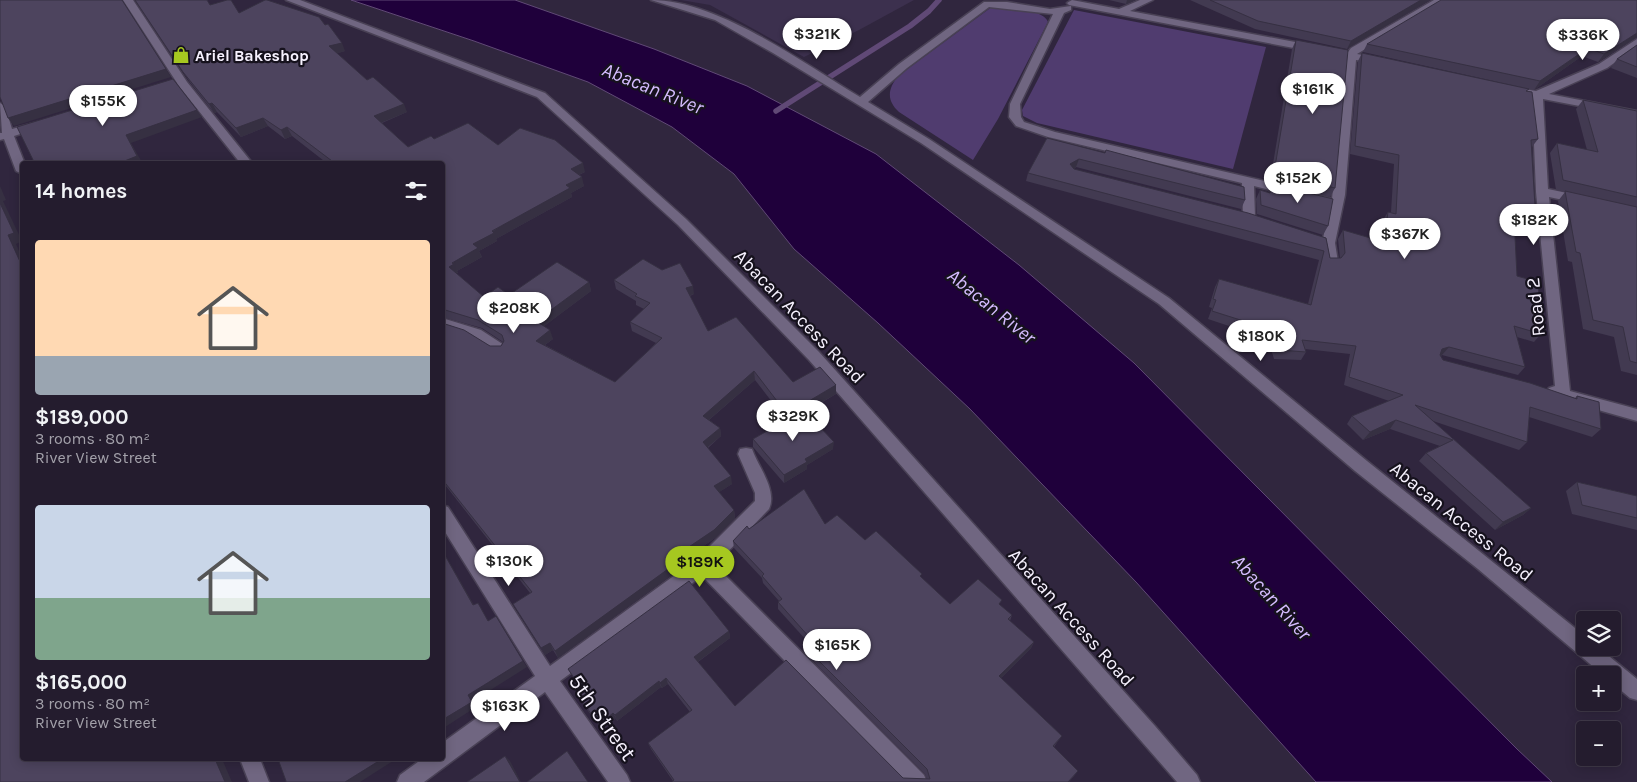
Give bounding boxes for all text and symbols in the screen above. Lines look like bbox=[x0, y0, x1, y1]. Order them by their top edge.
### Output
pin: $321K bbox=[782, 18, 852, 60]
pin: $336K bbox=[1548, 18, 1618, 61]
text: $321K bbox=[794, 24, 840, 43]
text: $336K bbox=[1557, 25, 1609, 44]
shop icon: Ariel Bakeshop bbox=[171, 45, 191, 65]
place label: Ariel Bakeshop bbox=[195, 46, 309, 65]
water label: Abacan River bbox=[599, 58, 708, 120]
pin: $161K bbox=[1278, 72, 1348, 115]
text: $161K bbox=[1292, 79, 1334, 98]
pin: $155K bbox=[68, 84, 138, 127]
text: $155K bbox=[80, 91, 126, 110]
pin: $152K bbox=[1263, 162, 1333, 204]
text: $152K bbox=[1275, 168, 1321, 187]
icon: filters bbox=[402, 177, 430, 205]
text: 14 homes bbox=[35, 179, 127, 203]
pin: $182K bbox=[1499, 204, 1569, 246]
text: $182K bbox=[1510, 210, 1558, 229]
pin: $367K bbox=[1370, 218, 1440, 260]
text: $367K bbox=[1380, 224, 1430, 243]
street label: Abacan Access Road bbox=[730, 245, 869, 388]
water label: Abacan River bbox=[943, 264, 1041, 350]
icon: home bbox=[188, 273, 278, 363]
street label: Road 2 bbox=[1522, 276, 1550, 338]
pin: $208K bbox=[479, 292, 549, 334]
text: $208K bbox=[488, 298, 540, 317]
pin: $180K bbox=[1226, 320, 1296, 362]
text: $180K bbox=[1237, 326, 1285, 345]
pin: $329K bbox=[758, 400, 828, 442]
text: $189,000 bbox=[35, 405, 129, 429]
text: $329K bbox=[768, 406, 818, 425]
text: 3 rooms · 80 m² bbox=[35, 429, 150, 448]
text: River View Street bbox=[35, 448, 157, 467]
street label: Abacan Access Road bbox=[1386, 457, 1537, 586]
icon: home bbox=[188, 538, 278, 628]
pin: $130K bbox=[474, 544, 544, 587]
street label: Abacan Access Road bbox=[1004, 544, 1139, 691]
pin: $189K bbox=[665, 546, 735, 588]
water label: Abacan River bbox=[1227, 550, 1317, 646]
text: $130K bbox=[485, 551, 533, 570]
text: $189K bbox=[676, 552, 724, 571]
map controls bbox=[1576, 611, 1621, 766]
button: layers bbox=[1576, 611, 1621, 656]
pin: $165K bbox=[802, 628, 872, 671]
text: $165K bbox=[814, 635, 860, 654]
button: + bbox=[1576, 666, 1621, 711]
street label: 5th Street bbox=[563, 669, 641, 766]
text: $165,000 bbox=[35, 670, 127, 694]
pin: $163K bbox=[470, 690, 540, 732]
text: 3 rooms · 80 m² bbox=[35, 694, 150, 713]
text: $163K bbox=[482, 696, 528, 715]
text: River View Street bbox=[35, 713, 157, 732]
button: − bbox=[1576, 721, 1621, 766]

